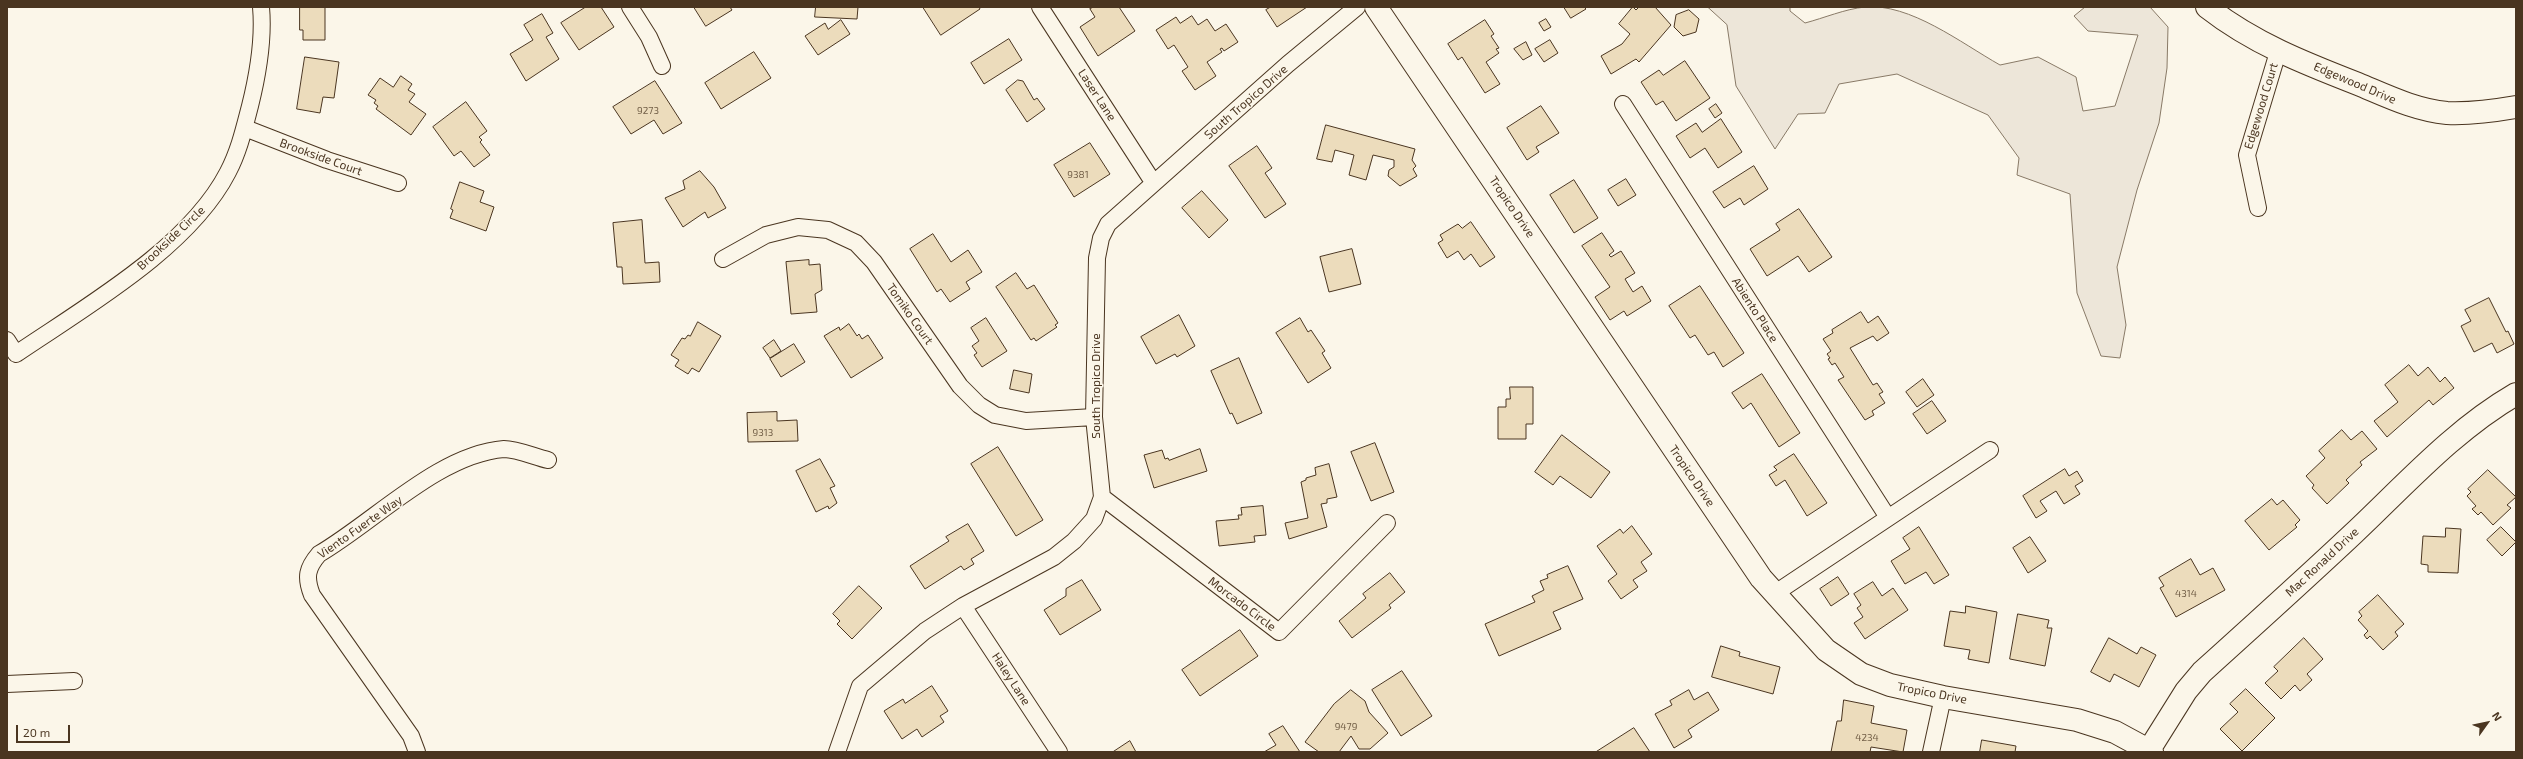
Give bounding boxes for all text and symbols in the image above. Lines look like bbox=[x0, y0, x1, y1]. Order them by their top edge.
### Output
street label: Edgewood Drive bbox=[2312, 59, 2398, 107]
street label: Edgewood Court bbox=[2241, 61, 2281, 151]
street label: South Tropico Drive bbox=[1201, 62, 1291, 142]
street label: Laser Lane bbox=[1075, 66, 1119, 124]
house number: 9273 bbox=[637, 105, 659, 117]
street label: Brookside Court bbox=[278, 135, 364, 179]
house number: 9381 bbox=[1067, 169, 1089, 181]
street label: Tropico Drive bbox=[1486, 174, 1538, 240]
street label: Brookside Circle bbox=[134, 203, 208, 273]
street label: Abiento Place bbox=[1729, 275, 1781, 345]
street label: Tomiko Court bbox=[884, 281, 936, 347]
street label: South Tropico Drive bbox=[1089, 333, 1103, 439]
house number: 9313 bbox=[753, 427, 773, 439]
street label: Tropico Drive bbox=[1666, 443, 1718, 509]
street label: Viento Fuerte Way bbox=[315, 492, 405, 562]
street label: Mac Ronald Drive bbox=[2282, 524, 2362, 600]
street label: Morcado Circle bbox=[1205, 574, 1279, 634]
house number: 4314 bbox=[2175, 588, 2197, 600]
street label: Haley Lane bbox=[989, 650, 1033, 708]
street label: Tropico Drive bbox=[1896, 679, 1968, 707]
north arrow bbox=[2467, 703, 2507, 743]
text: N bbox=[2490, 709, 2505, 723]
scale bar bbox=[18, 717, 72, 743]
house number: 9479 bbox=[1335, 721, 1357, 733]
text: 20 m bbox=[23, 725, 50, 739]
house number: 4234 bbox=[1855, 732, 1879, 744]

